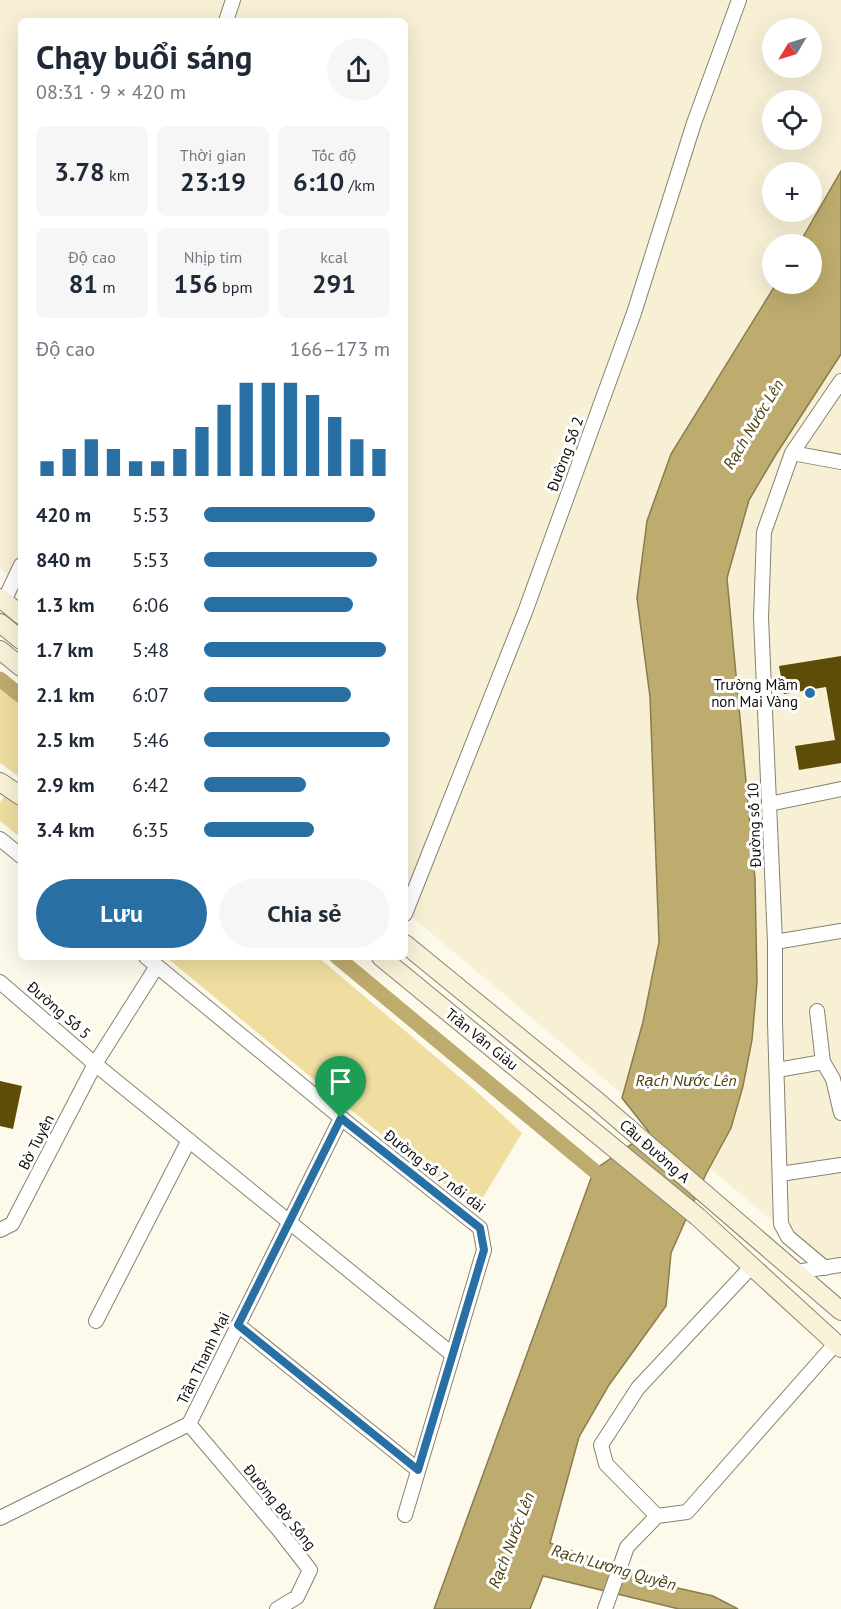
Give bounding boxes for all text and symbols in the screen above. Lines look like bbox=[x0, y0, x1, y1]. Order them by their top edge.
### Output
north arrow bbox=[762, 18, 822, 78]
map controls bbox=[762, 18, 822, 294]
text: Chạy buổi sáng bbox=[36, 35, 253, 78]
button: share bbox=[327, 38, 390, 101]
text: 08:31 · 9 × 420 m bbox=[36, 79, 186, 105]
button: locate bbox=[762, 90, 822, 150]
text: Thời gian bbox=[180, 145, 246, 165]
text: Tốc độ bbox=[312, 145, 356, 165]
text: 3.78 bbox=[54, 155, 105, 188]
button: + bbox=[762, 162, 822, 222]
text: km bbox=[105, 165, 130, 185]
text: 23:19 bbox=[180, 165, 246, 198]
text: 6:10 bbox=[293, 165, 344, 198]
text: /km bbox=[344, 175, 375, 195]
button: − bbox=[762, 234, 822, 294]
text: Độ cao bbox=[68, 247, 116, 267]
text: Nhịp tim bbox=[184, 247, 242, 267]
text: kcal bbox=[320, 247, 348, 267]
text: 81 bbox=[69, 267, 98, 300]
text: 156 bbox=[174, 267, 218, 300]
text: 291 bbox=[312, 267, 356, 300]
text: m bbox=[98, 277, 115, 297]
text: bpm bbox=[218, 277, 252, 297]
text: Độ cao bbox=[36, 336, 95, 362]
text: 166–173 m bbox=[290, 336, 390, 362]
water label: Rạch Nước Lên bbox=[718, 376, 788, 472]
street label: Đường Số 2 bbox=[542, 414, 587, 495]
text: 420 m bbox=[36, 502, 91, 528]
text: 5:53 bbox=[132, 502, 169, 528]
text: 840 m bbox=[36, 547, 91, 573]
text: 5:53 bbox=[132, 547, 169, 573]
text: 1.3 km bbox=[36, 592, 95, 618]
text: 6:06 bbox=[132, 592, 169, 618]
text: 1.7 km bbox=[36, 637, 94, 663]
text: 5:48 bbox=[132, 637, 169, 663]
place label: Trường Mầm non Mai Vàng bbox=[711, 675, 798, 711]
text: 2.1 km bbox=[36, 682, 95, 708]
text: 6:07 bbox=[132, 682, 169, 708]
marker: Trường Mầm non Mai Vàng bbox=[803, 686, 817, 700]
text: 2.5 km bbox=[36, 727, 95, 753]
text: 5:46 bbox=[132, 727, 169, 753]
text: 2.9 km bbox=[36, 772, 95, 798]
text: 6:42 bbox=[132, 772, 169, 798]
street label: Đường số 10 bbox=[743, 782, 765, 869]
text: 3.4 km bbox=[36, 817, 95, 843]
text: 6:35 bbox=[132, 817, 169, 843]
button: Lưu bbox=[36, 879, 207, 948]
button: Chia sẻ bbox=[219, 879, 390, 948]
street label: Đường Số 5 bbox=[23, 977, 95, 1043]
street label: Trần Văn Giàu bbox=[442, 1004, 522, 1074]
pin bbox=[315, 1056, 366, 1118]
icon: arrive bbox=[324, 1065, 357, 1098]
water label: Rạch Nước Lên bbox=[635, 1070, 737, 1090]
street label: Bờ Tuyến bbox=[14, 1111, 58, 1173]
street label: Cầu Đường A bbox=[616, 1115, 694, 1187]
street label: Đường số 7 nối dài bbox=[380, 1125, 490, 1217]
street label: Trần Thanh Mại bbox=[172, 1309, 234, 1407]
street label: Đường Bờ Sông bbox=[239, 1459, 320, 1554]
water label: Rạch Nước Lên bbox=[484, 1489, 538, 1591]
water label: Rạch Lương Quyền bbox=[549, 1540, 679, 1594]

